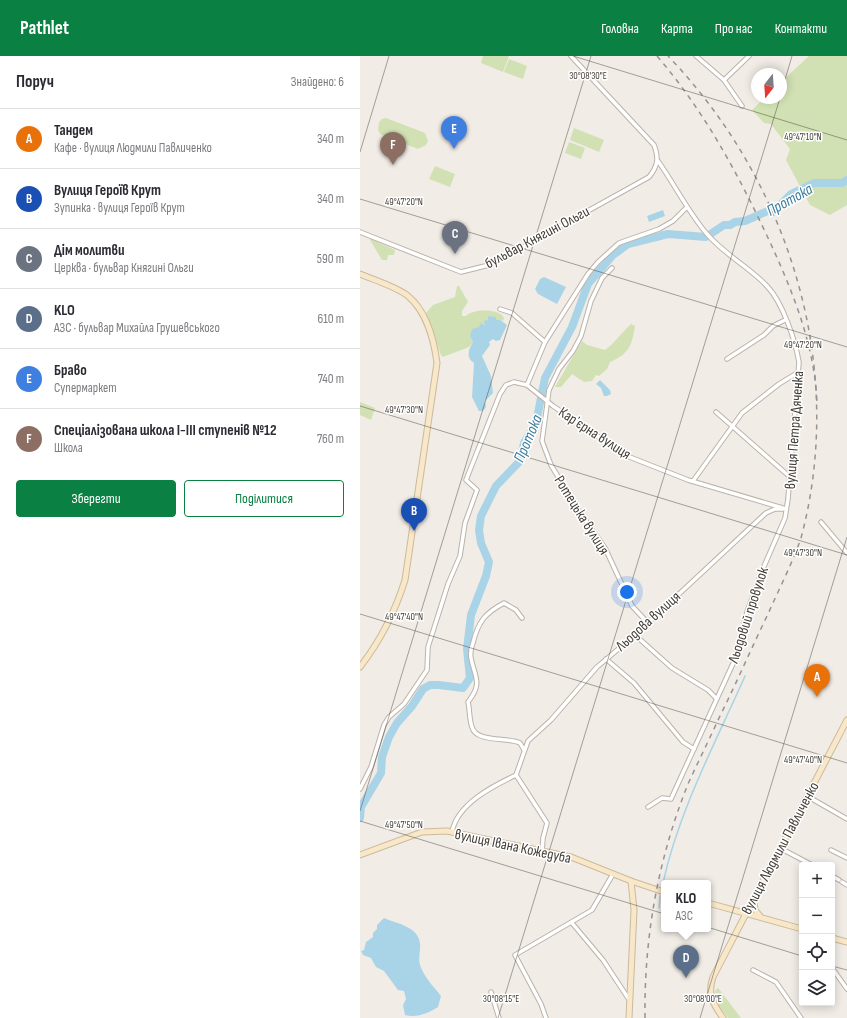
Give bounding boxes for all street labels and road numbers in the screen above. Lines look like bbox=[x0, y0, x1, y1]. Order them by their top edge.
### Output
street label: бульвар Княгині Ольги bbox=[482, 202, 593, 273]
street label: вулиця Петра Дяченка bbox=[781, 370, 808, 490]
street label: Карʼєрна вулиця bbox=[555, 403, 635, 464]
street label: Ротецька вулиця bbox=[550, 472, 614, 559]
street label: Льодовий провулок bbox=[724, 564, 773, 666]
street label: Льодова вулиця bbox=[611, 587, 685, 656]
street label: вулиця Людмили Павличенко bbox=[737, 779, 824, 918]
street label: вулиця Івана Кожедуба bbox=[453, 825, 573, 868]

